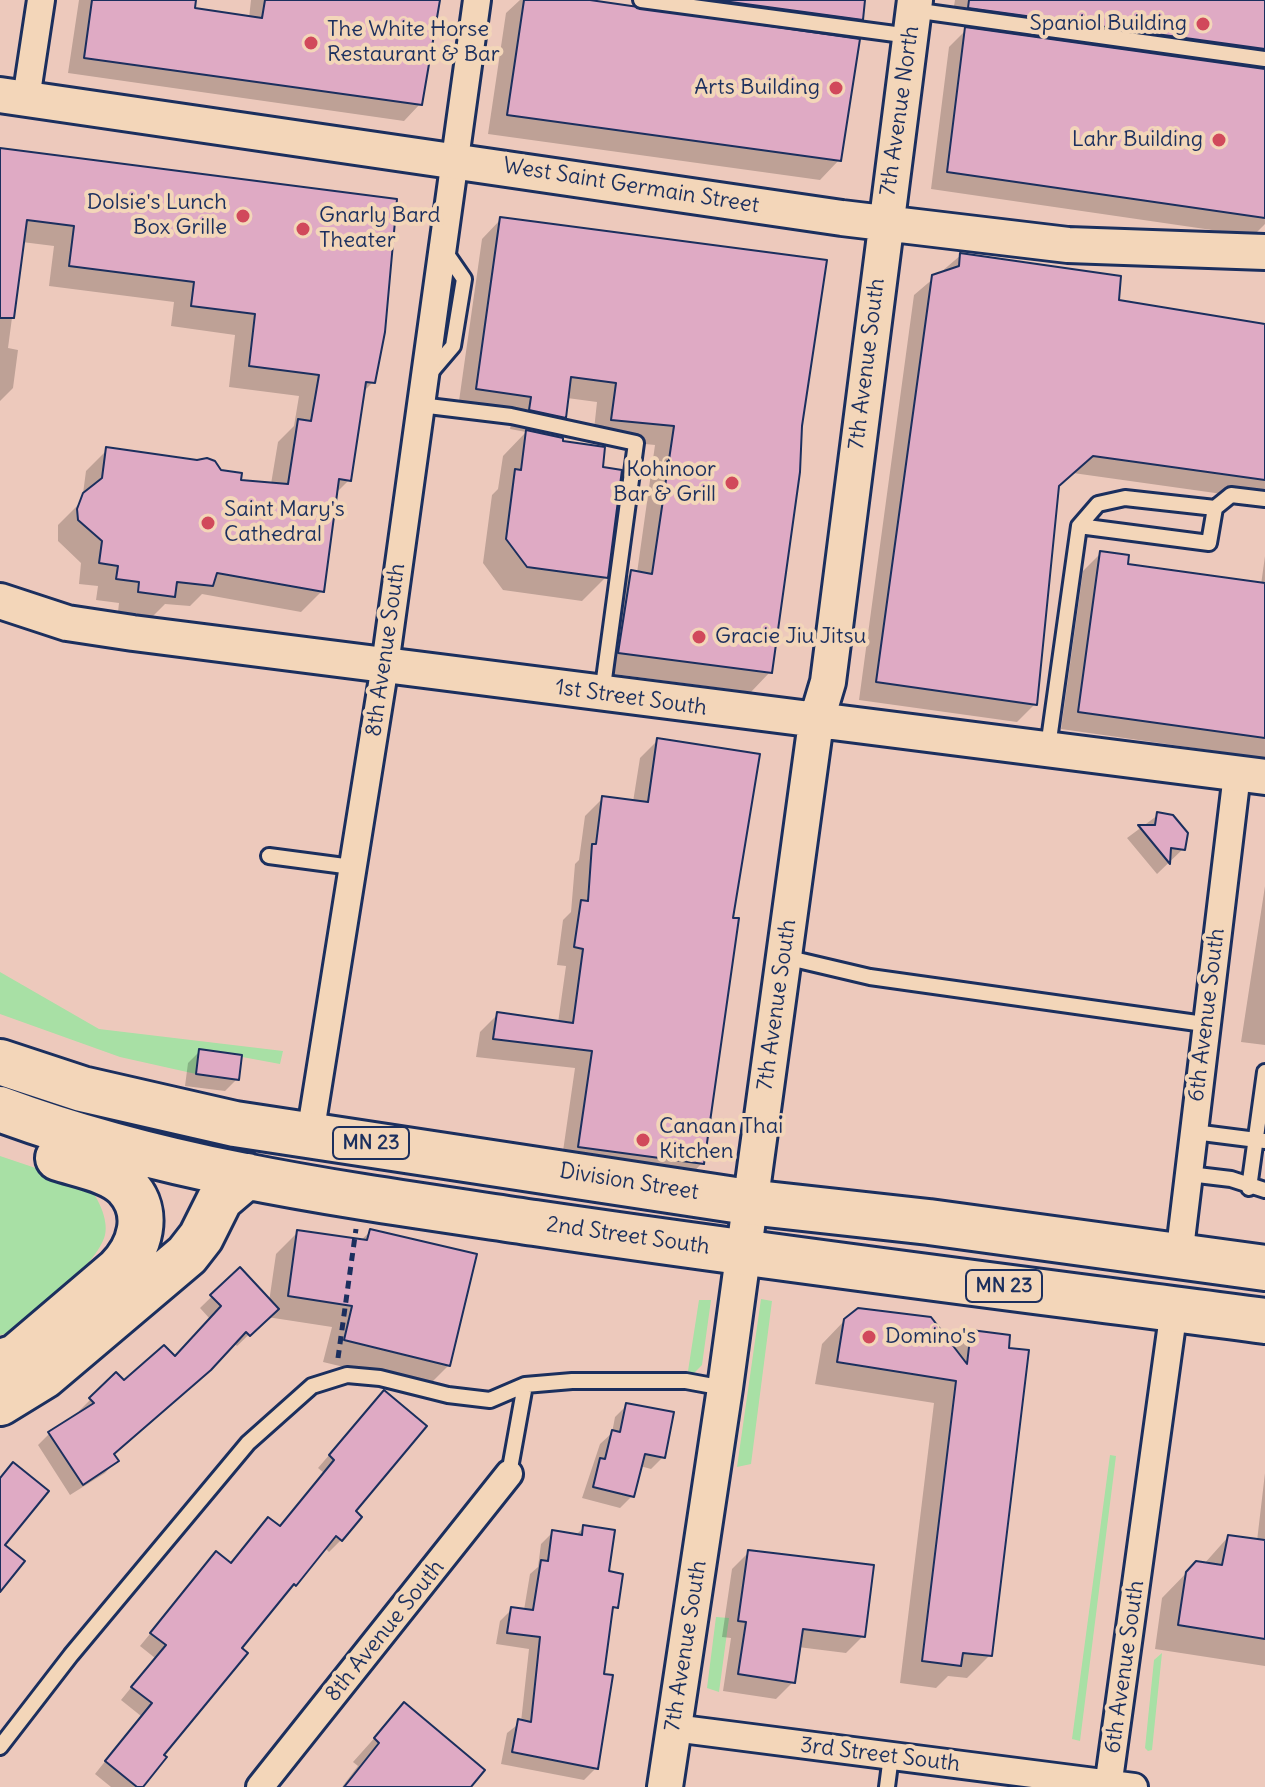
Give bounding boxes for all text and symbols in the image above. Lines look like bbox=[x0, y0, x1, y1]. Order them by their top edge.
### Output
place label: Spaniol Building bbox=[1029, 11, 1187, 37]
marker: Spaniol Building bbox=[1194, 15, 1212, 33]
place label: The White Horse Restaurant & Bar bbox=[327, 17, 500, 68]
street label: 7th Avenue North bbox=[875, 24, 925, 198]
marker: The White Horse Restaurant & Bar bbox=[302, 34, 320, 52]
place label: Arts Building bbox=[694, 75, 820, 101]
marker: Arts Building bbox=[827, 79, 845, 97]
place label: Lahr Building bbox=[1072, 127, 1203, 153]
marker: Lahr Building bbox=[1210, 131, 1228, 149]
street label: West Saint Germain Street bbox=[501, 153, 761, 219]
place label: Dolsie's Lunch Box Grille bbox=[87, 190, 227, 242]
place label: Gnarly Bard Theater bbox=[319, 203, 440, 254]
marker: Dolsie's Lunch Box Grille bbox=[234, 207, 252, 225]
marker: Gnarly Bard Theater bbox=[294, 220, 312, 238]
street label: 7th Avenue South bbox=[843, 277, 891, 451]
place label: Kohinoor Bar & Grill bbox=[613, 457, 716, 508]
marker: Kohinoor Bar & Grill bbox=[723, 474, 741, 492]
place label: Saint Mary's Cathedral bbox=[224, 497, 345, 548]
marker: Saint Mary's Cathedral bbox=[199, 514, 217, 532]
street label: 8th Avenue South bbox=[361, 562, 411, 738]
place label: Gracie Jiu Jitsu bbox=[715, 624, 866, 650]
marker: Gracie Jiu Jitsu bbox=[690, 628, 708, 646]
street label: 1st Street South bbox=[553, 674, 709, 722]
street label: 7th Avenue South bbox=[752, 918, 802, 1092]
street label: 6th Avenue South bbox=[1183, 927, 1231, 1103]
place label: Canaan Thai Kitchen bbox=[659, 1114, 783, 1166]
road number: MN 23 bbox=[333, 1127, 409, 1159]
marker: Canaan Thai Kitchen bbox=[634, 1131, 652, 1149]
street label: Division Street bbox=[558, 1158, 700, 1206]
street label: 2nd Street South bbox=[545, 1211, 711, 1261]
road number: MN 23 bbox=[966, 1270, 1042, 1302]
place label: Domino's bbox=[885, 1324, 976, 1350]
marker: Domino's bbox=[860, 1328, 878, 1346]
street label: 8th Avenue South bbox=[320, 1555, 450, 1707]
street label: 7th Avenue South bbox=[659, 1559, 713, 1733]
street label: 6th Avenue South bbox=[1100, 1579, 1150, 1755]
street label: 3rd Street South bbox=[799, 1732, 961, 1778]

